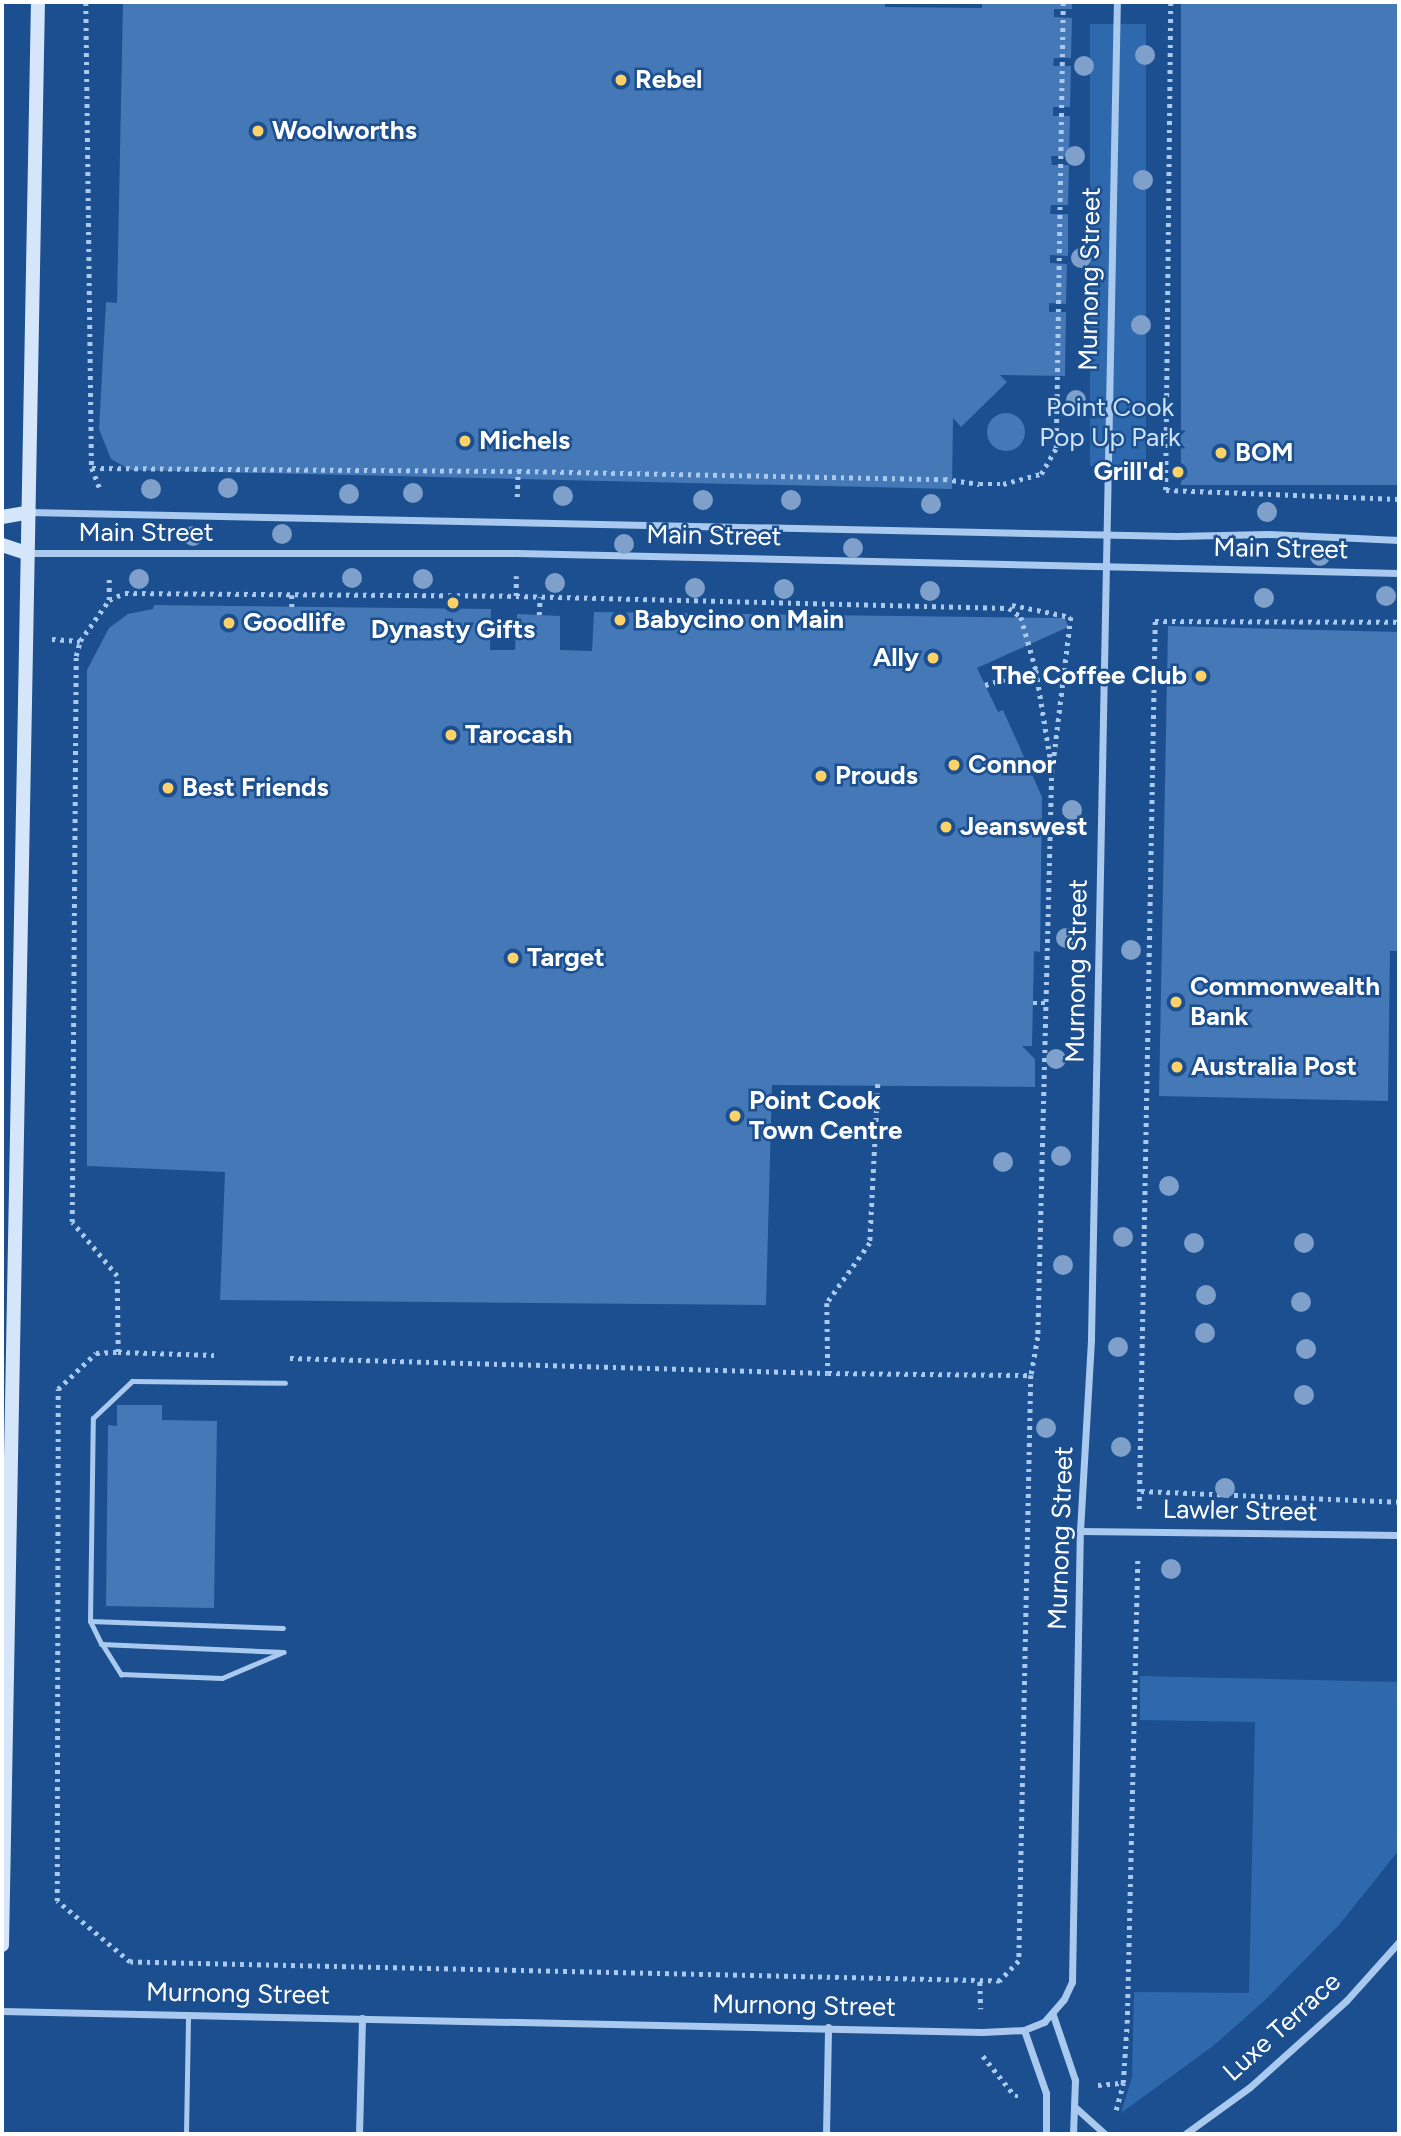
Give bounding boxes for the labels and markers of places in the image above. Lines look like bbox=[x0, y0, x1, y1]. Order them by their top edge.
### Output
place label: Rebel bbox=[635, 64, 702, 96]
marker: Rebel bbox=[613, 72, 629, 88]
place label: Woolworths bbox=[272, 115, 417, 147]
marker: Woolworths bbox=[250, 123, 266, 139]
place label: Michels bbox=[479, 425, 570, 457]
marker: Michels bbox=[457, 433, 473, 449]
place label: BOM bbox=[1235, 437, 1294, 469]
marker: BOM bbox=[1213, 445, 1229, 461]
place label: Grill'd bbox=[1093, 456, 1164, 488]
marker: Grill'd bbox=[1170, 464, 1186, 480]
marker: Dynasty Gifts bbox=[445, 595, 461, 611]
place label: Babycino on Main bbox=[634, 604, 844, 636]
place label: Goodlife bbox=[243, 607, 346, 639]
marker: Babycino on Main bbox=[612, 612, 628, 628]
place label: Dynasty Gifts bbox=[371, 614, 535, 646]
marker: Goodlife bbox=[221, 615, 237, 631]
place label: Ally bbox=[873, 642, 919, 674]
marker: Ally bbox=[925, 650, 941, 666]
place label: The Coffee Club bbox=[992, 660, 1187, 692]
marker: The Coffee Club bbox=[1193, 668, 1209, 684]
place label: Tarocash bbox=[465, 719, 572, 751]
marker: Tarocash bbox=[443, 727, 459, 743]
place label: Connor bbox=[968, 749, 1056, 781]
marker: Connor bbox=[946, 757, 962, 773]
place label: Prouds bbox=[835, 760, 918, 792]
marker: Prouds bbox=[813, 768, 829, 784]
place label: Best Friends bbox=[182, 772, 329, 804]
marker: Best Friends bbox=[160, 780, 176, 796]
place label: Jeanswest bbox=[960, 811, 1088, 843]
marker: Jeanswest bbox=[938, 819, 954, 835]
place label: Target bbox=[527, 942, 605, 974]
marker: Target bbox=[505, 950, 521, 966]
place label: Commonwealth Bank bbox=[1190, 971, 1380, 1032]
marker: Commonwealth Bank bbox=[1168, 994, 1184, 1010]
place label: Australia Post bbox=[1191, 1051, 1357, 1083]
marker: Australia Post bbox=[1169, 1059, 1185, 1075]
place label: Point Cook Town Centre bbox=[749, 1085, 902, 1146]
marker: Point Cook Town Centre bbox=[727, 1108, 743, 1124]

